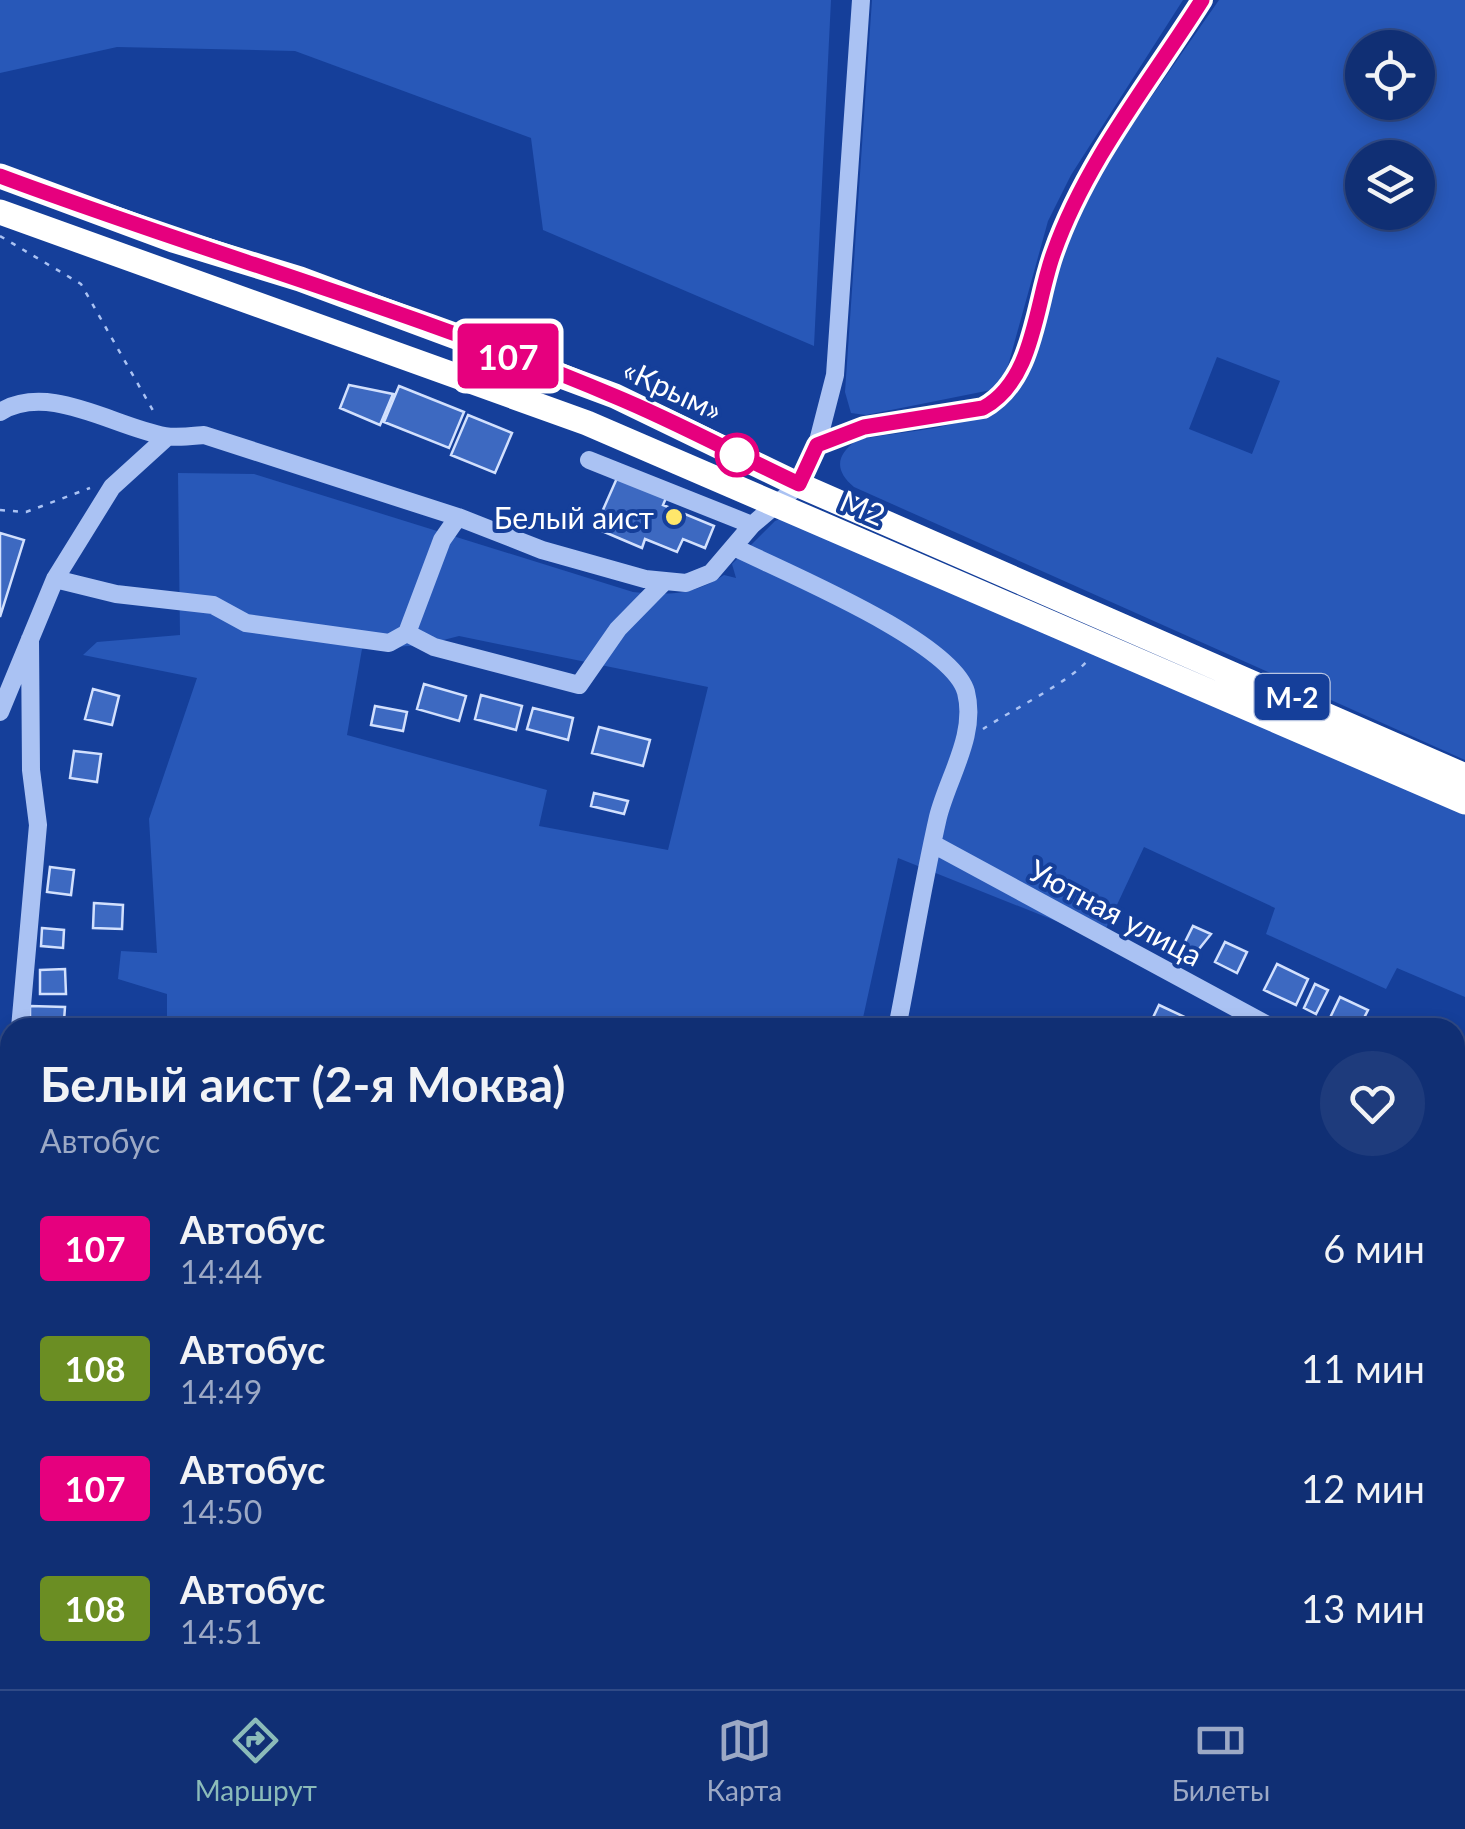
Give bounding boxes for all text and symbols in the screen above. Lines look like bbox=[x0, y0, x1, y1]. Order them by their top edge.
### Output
map controls bbox=[1345, 30, 1435, 230]
button: locate bbox=[1345, 30, 1435, 120]
button: layers bbox=[1345, 140, 1435, 230]
line badge: 107 bbox=[450, 324, 566, 388]
text: 107 bbox=[478, 335, 538, 377]
street label: «Крым» bbox=[618, 350, 728, 428]
unlabelled marker bbox=[716, 434, 758, 476]
street label: М2 bbox=[835, 482, 891, 532]
place label: Белый аист bbox=[494, 499, 654, 535]
marker: Белый аист bbox=[663, 506, 685, 528]
road number: М-2 bbox=[1254, 674, 1330, 720]
street label: Уютная улица bbox=[1023, 851, 1209, 973]
button: heart bbox=[1320, 1051, 1425, 1156]
text: Белый аист (2-я Моква) bbox=[40, 1055, 566, 1112]
text: Автобус bbox=[40, 1121, 160, 1160]
text: Автобус bbox=[180, 1206, 325, 1252]
text: 6 мин bbox=[1323, 1225, 1425, 1271]
text: 107 bbox=[65, 1227, 125, 1269]
text: 14:44 bbox=[180, 1252, 262, 1291]
text: Автобус bbox=[180, 1326, 325, 1372]
text: 11 мин bbox=[1301, 1345, 1425, 1391]
text: 108 bbox=[65, 1347, 125, 1389]
text: 14:49 bbox=[180, 1372, 262, 1411]
text: Автобус bbox=[180, 1446, 325, 1492]
text: 12 мин bbox=[1301, 1465, 1425, 1511]
text: 107 bbox=[65, 1467, 125, 1509]
text: 14:50 bbox=[180, 1492, 262, 1531]
text: Автобус bbox=[180, 1566, 325, 1612]
text: 13 мин bbox=[1301, 1585, 1425, 1631]
text: 108 bbox=[65, 1587, 125, 1629]
text: 14:51 bbox=[180, 1612, 262, 1651]
tab: Маршрут bbox=[195, 1713, 317, 1807]
tab: Карта bbox=[706, 1713, 782, 1807]
tab: Билеты bbox=[1172, 1713, 1270, 1807]

